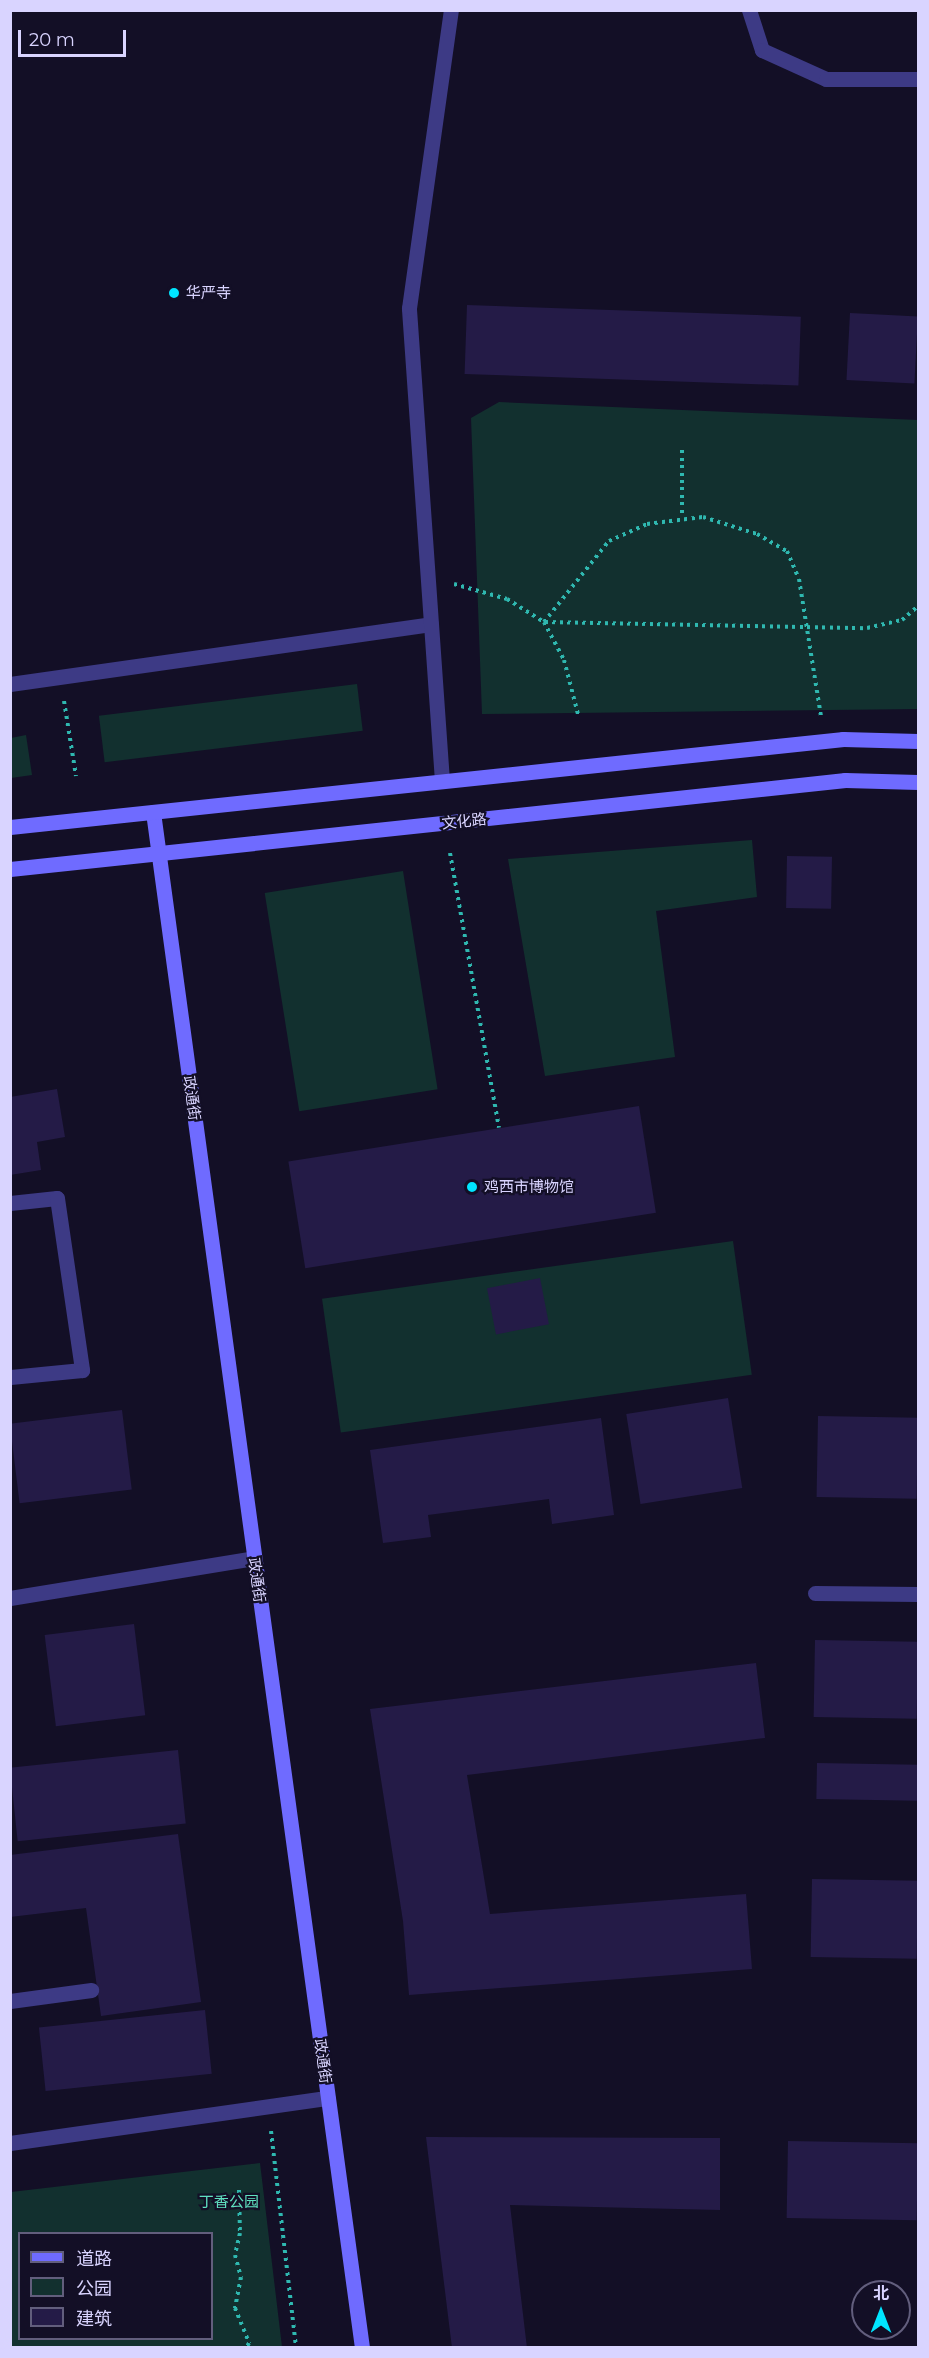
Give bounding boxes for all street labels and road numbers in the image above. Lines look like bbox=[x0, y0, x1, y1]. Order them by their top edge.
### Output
street label: 文化路 bbox=[441, 810, 487, 832]
street label: 政通街 bbox=[180, 1074, 204, 1122]
street label: 政通街 bbox=[245, 1556, 269, 1604]
street label: 政通街 bbox=[311, 2037, 335, 2085]

